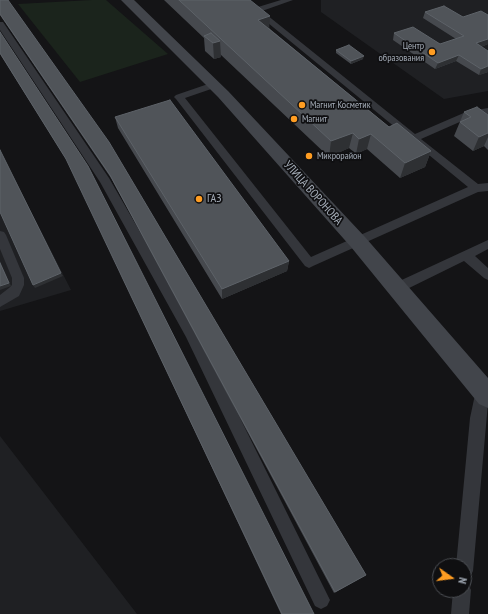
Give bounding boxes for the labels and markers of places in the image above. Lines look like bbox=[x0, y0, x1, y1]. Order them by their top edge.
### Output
place label: Центр образования bbox=[379, 40, 424, 64]
marker: Центр образования bbox=[427, 47, 437, 57]
place label: Магнит Косметик bbox=[310, 99, 371, 111]
marker: Магнит Косметик bbox=[297, 100, 307, 110]
place label: Магнит bbox=[302, 113, 327, 125]
marker: Магнит bbox=[289, 114, 299, 124]
place label: Микрорайон bbox=[317, 150, 362, 162]
marker: Микрорайон bbox=[304, 151, 314, 161]
place label: ГАЗ bbox=[207, 192, 221, 206]
marker: ГАЗ bbox=[194, 194, 204, 204]

